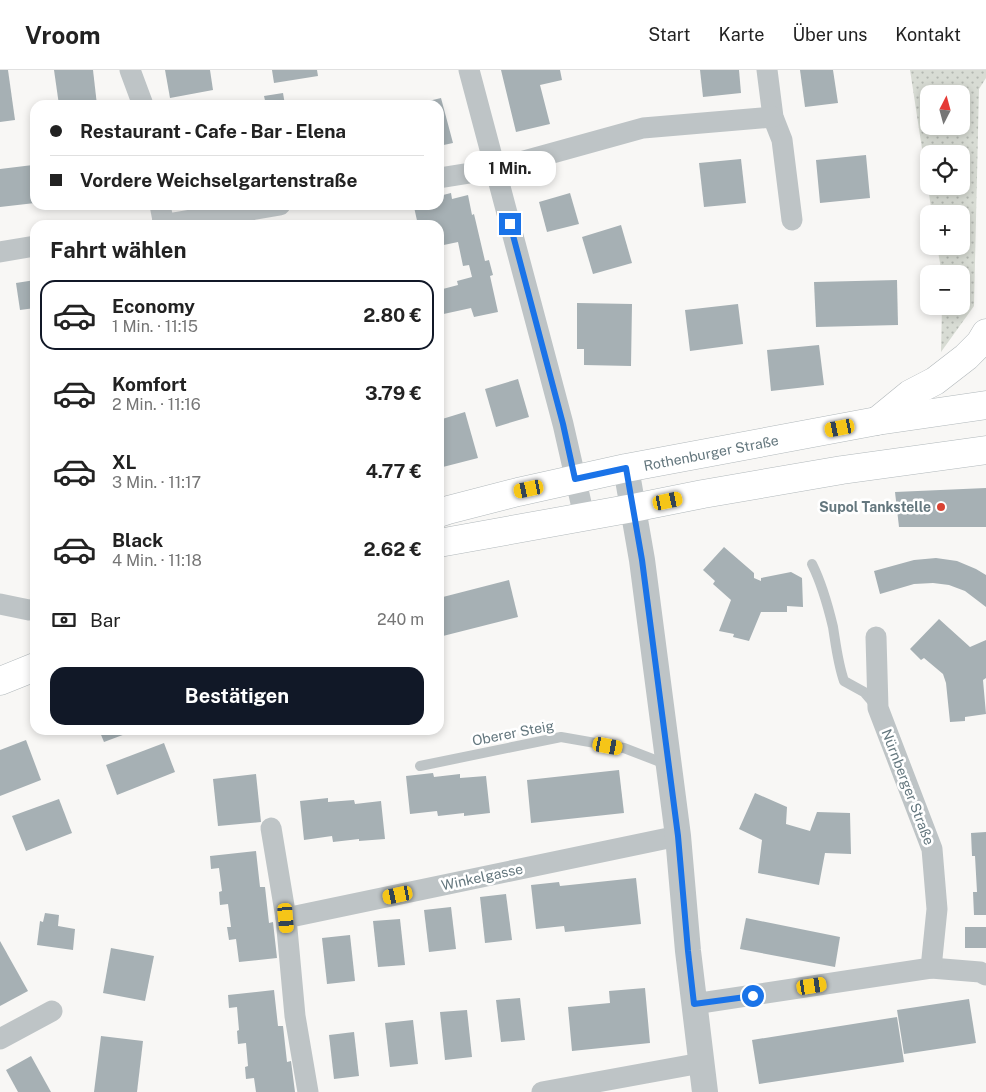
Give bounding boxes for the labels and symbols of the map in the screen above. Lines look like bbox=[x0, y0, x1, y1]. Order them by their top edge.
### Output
north arrow bbox=[920, 85, 970, 135]
callout: 1 Min. bbox=[464, 152, 556, 186]
route end bbox=[499, 213, 521, 235]
car bbox=[823, 418, 856, 438]
street label: Rothenburger Straße bbox=[642, 432, 780, 474]
car bbox=[512, 479, 545, 499]
car bbox=[651, 491, 684, 511]
place label: Supol Tankstelle bbox=[819, 499, 931, 515]
marker: Supol Tankstelle bbox=[935, 501, 947, 513]
street label: Oberer Steig bbox=[471, 717, 556, 749]
street label: Nürnberger Straße bbox=[879, 727, 938, 847]
car bbox=[591, 736, 624, 756]
street label: Winkelgasse bbox=[440, 861, 524, 893]
car bbox=[381, 885, 414, 905]
car bbox=[277, 902, 294, 934]
car bbox=[796, 976, 827, 996]
route start bbox=[742, 985, 764, 1007]

